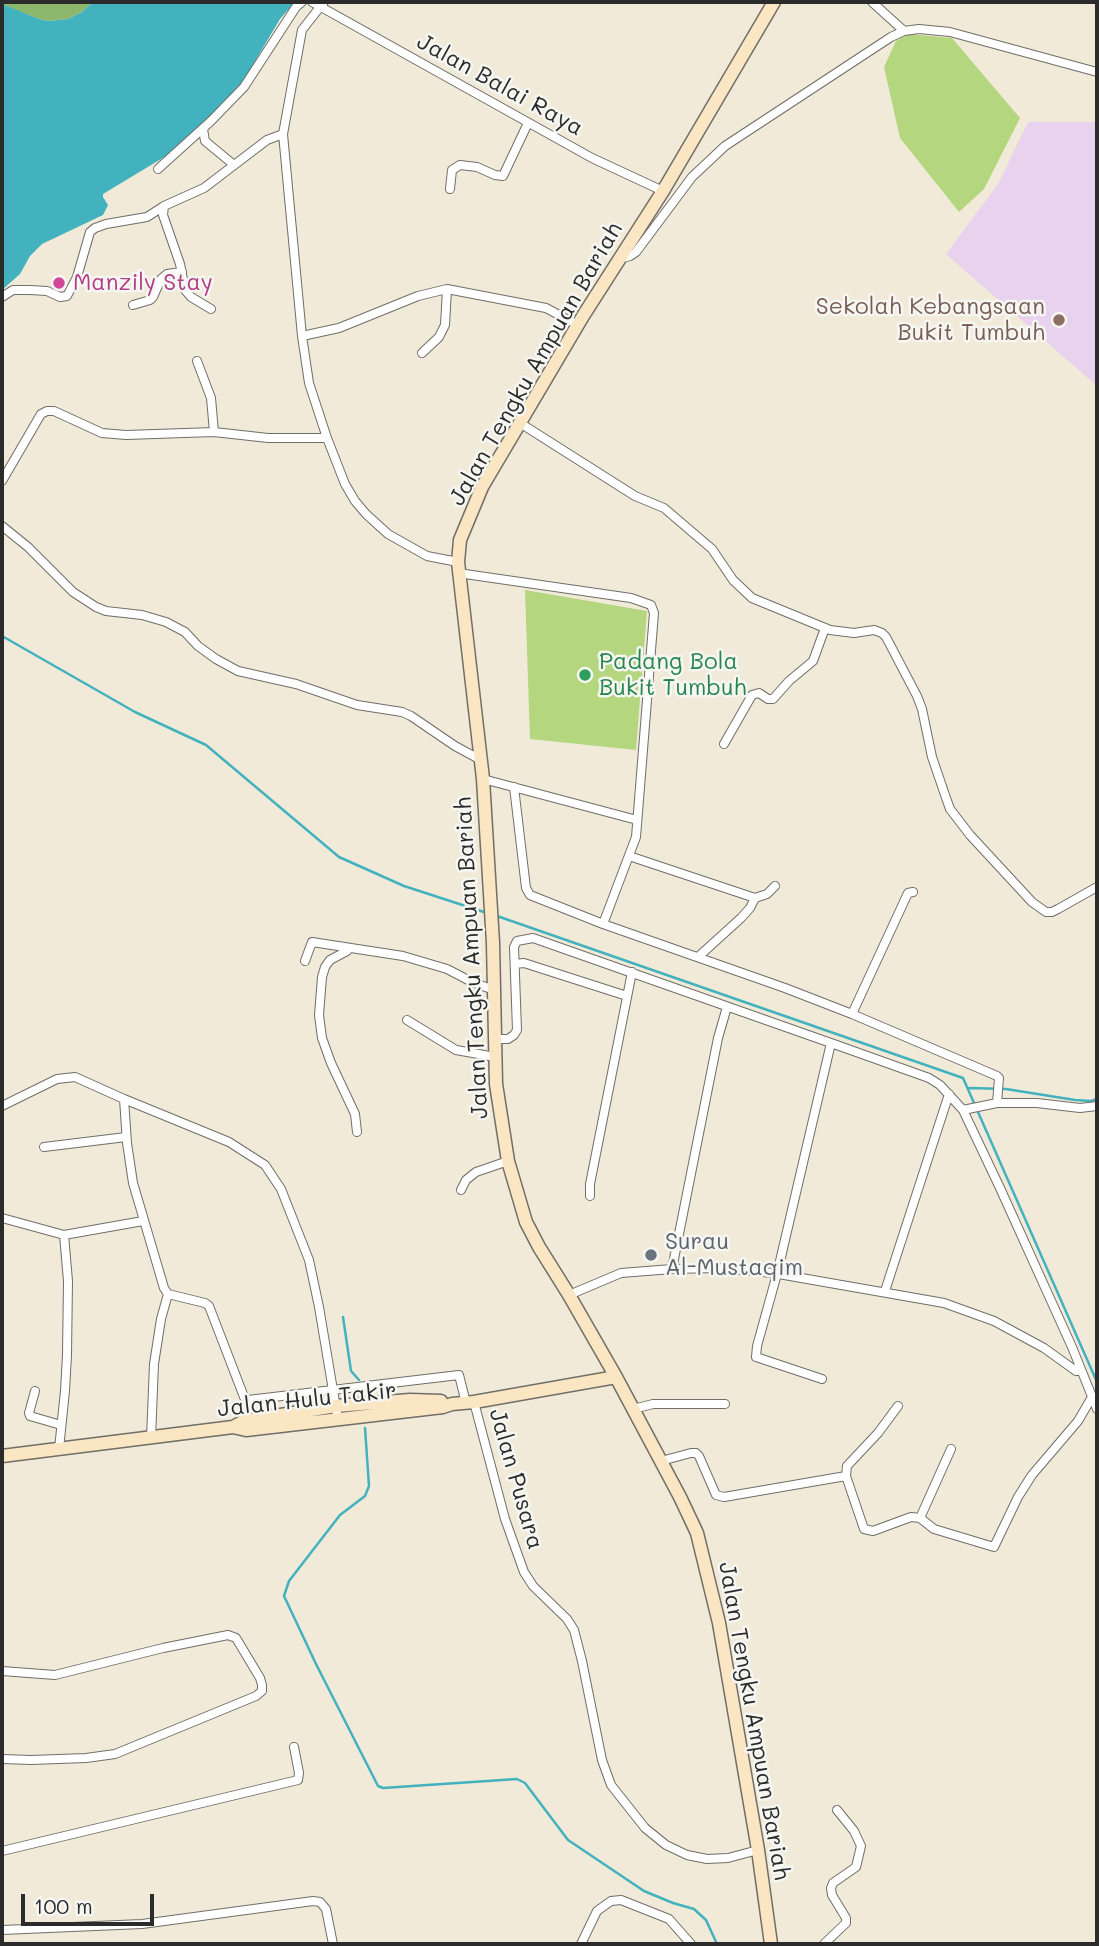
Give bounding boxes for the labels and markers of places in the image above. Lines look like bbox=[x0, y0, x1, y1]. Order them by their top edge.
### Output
place label: Manzily Stay bbox=[73, 269, 213, 297]
marker: Manzily Stay bbox=[51, 275, 67, 291]
place label: Sekolah Kebangsaan Bukit Tumbuh bbox=[816, 293, 1045, 347]
marker: Sekolah Kebangsaan Bukit Tumbuh bbox=[1051, 312, 1067, 328]
place label: Padang Bola Bukit Tumbuh bbox=[599, 648, 747, 702]
marker: Padang Bola Bukit Tumbuh bbox=[577, 667, 593, 683]
place label: Surau Al-Mustaqim bbox=[665, 1228, 803, 1282]
marker: Surau Al-Mustaqim bbox=[643, 1247, 659, 1263]

